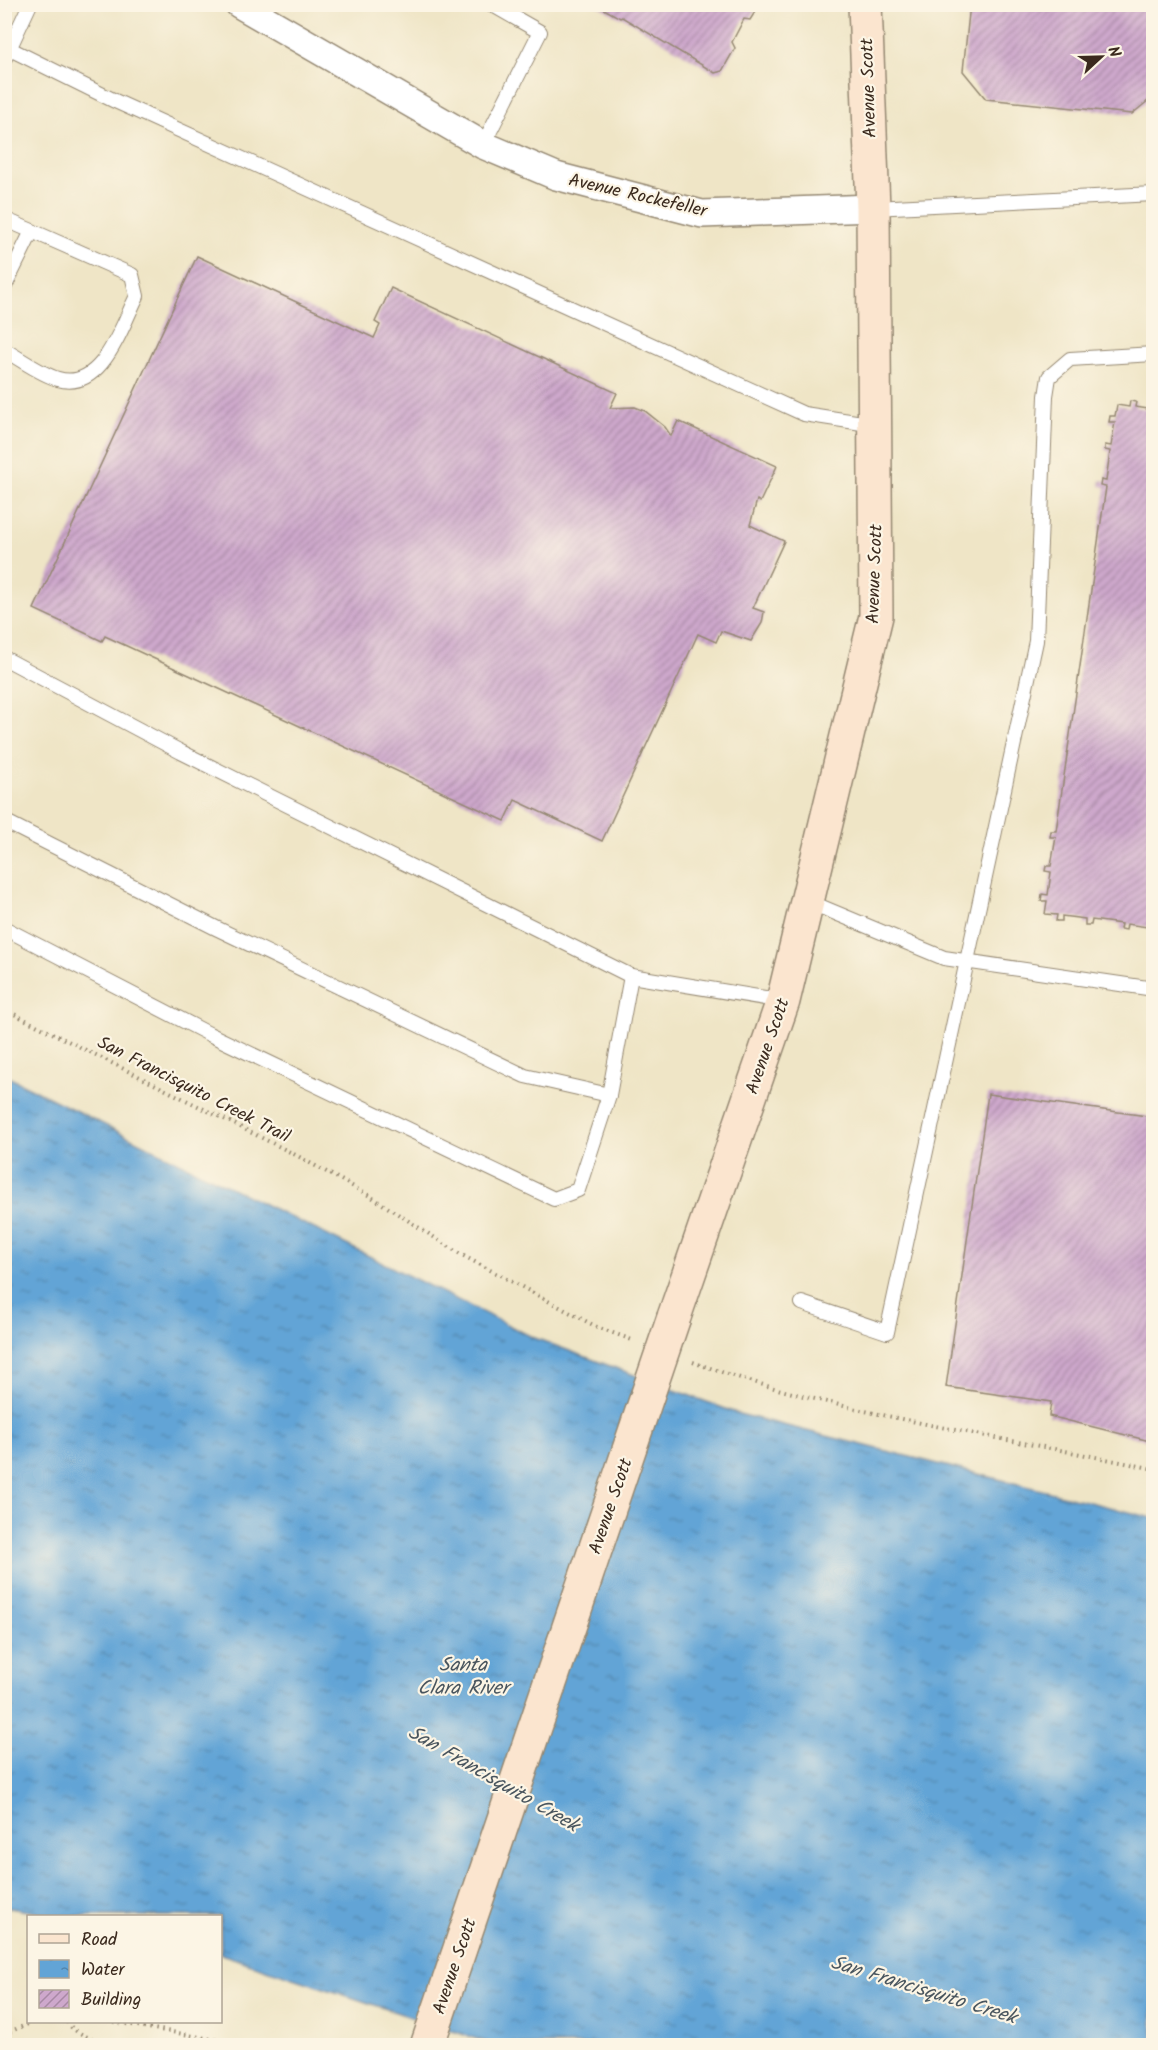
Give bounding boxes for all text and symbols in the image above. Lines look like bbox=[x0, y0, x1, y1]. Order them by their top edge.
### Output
north arrow bbox=[1071, 27, 1131, 87]
street label: Avenue Scott bbox=[853, 37, 886, 138]
text: N bbox=[1100, 43, 1127, 61]
street label: Avenue Rockefeller bbox=[566, 166, 711, 227]
street label: Avenue Scott bbox=[859, 523, 892, 624]
street label: Avenue Scott bbox=[738, 994, 799, 1098]
street label: San Francisquito Creek Trail bbox=[92, 1029, 295, 1152]
street label: Avenue Scott bbox=[581, 1454, 642, 1558]
water label: Santa Clara River bbox=[418, 1650, 513, 1705]
water label: San Francisquito Creek bbox=[402, 1718, 587, 1843]
street label: Avenue Scott bbox=[425, 1914, 486, 2018]
legend bbox=[27, 1915, 222, 2023]
text: Road bbox=[81, 1926, 118, 1955]
water label: San Francisquito Creek bbox=[827, 1947, 1023, 2035]
text: Water bbox=[81, 1956, 126, 1985]
text: Building bbox=[81, 1986, 141, 2015]

